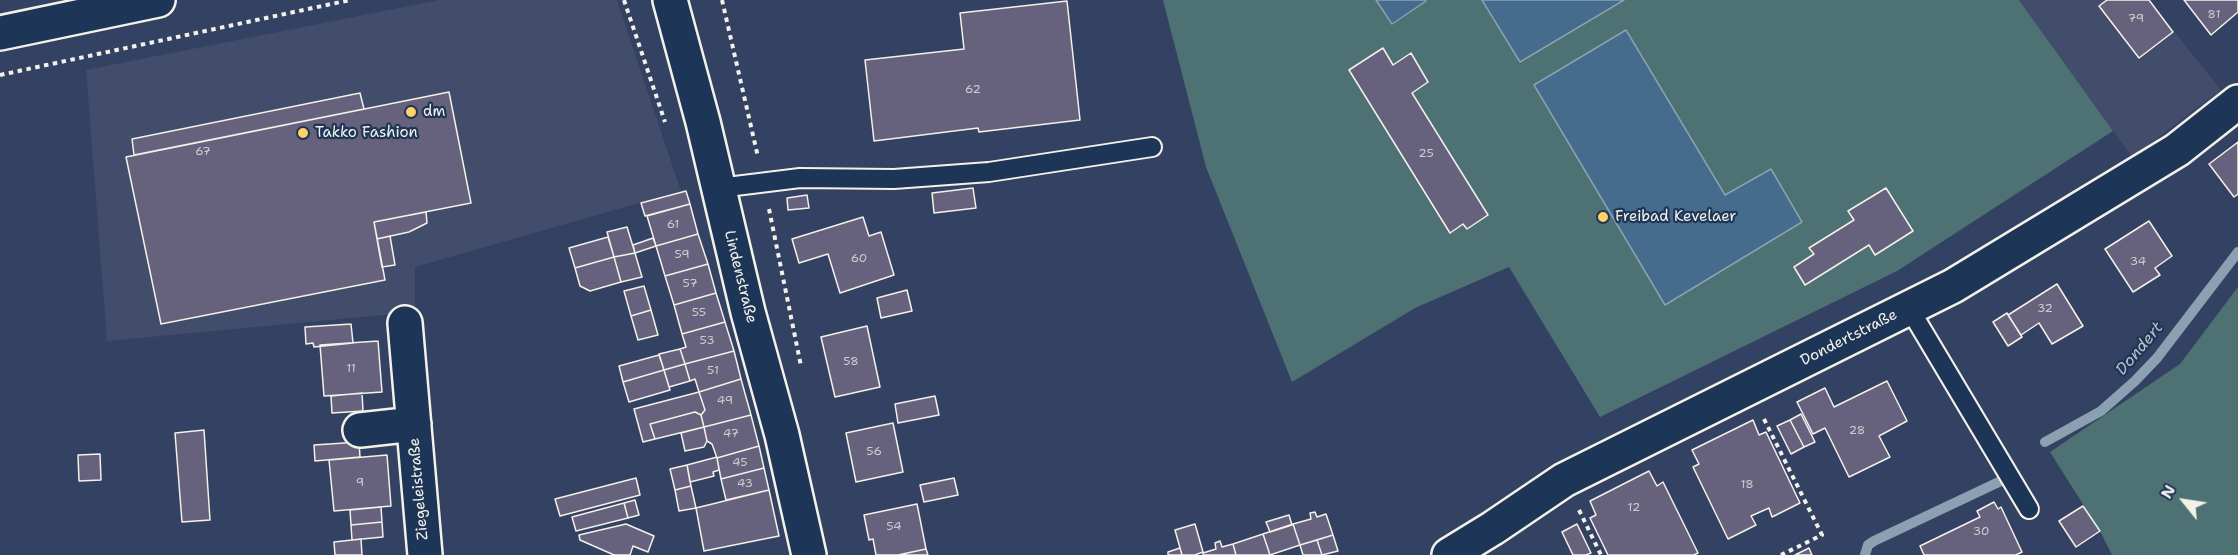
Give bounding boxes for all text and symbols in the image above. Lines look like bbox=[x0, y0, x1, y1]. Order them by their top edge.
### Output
house number: 81 bbox=[2208, 8, 2220, 22]
house number: 79 bbox=[2128, 12, 2144, 26]
house number: 62 bbox=[965, 83, 981, 97]
place label: dm bbox=[423, 103, 445, 121]
marker: dm bbox=[404, 105, 418, 119]
place label: Takko Fashion bbox=[315, 124, 418, 142]
marker: Takko Fashion bbox=[296, 126, 310, 140]
house number: 67 bbox=[195, 145, 211, 159]
house number: 25 bbox=[1418, 147, 1434, 161]
place label: Freibad Kevelaer bbox=[1615, 208, 1736, 226]
marker: Freibad Kevelaer bbox=[1596, 210, 1610, 224]
house number: 61 bbox=[667, 218, 679, 232]
street label: Lindenstraße bbox=[720, 229, 760, 325]
house number: 59 bbox=[674, 248, 690, 262]
house number: 60 bbox=[851, 252, 867, 266]
house number: 34 bbox=[2130, 255, 2146, 269]
house number: 57 bbox=[682, 277, 698, 291]
house number: 32 bbox=[2037, 302, 2053, 316]
house number: 55 bbox=[692, 306, 706, 320]
street label: Dondertstraße bbox=[1798, 306, 1900, 370]
water label: Dondert bbox=[2112, 319, 2168, 379]
house number: 53 bbox=[699, 334, 715, 348]
house number: 58 bbox=[843, 355, 859, 369]
house number: 11 bbox=[346, 362, 356, 376]
house number: 51 bbox=[707, 364, 719, 378]
house number: 49 bbox=[717, 394, 733, 408]
house number: 28 bbox=[1849, 424, 1865, 438]
house number: 47 bbox=[723, 427, 739, 441]
street label: Ziegeleistraße bbox=[406, 437, 432, 541]
house number: 56 bbox=[866, 445, 882, 459]
house number: 45 bbox=[732, 456, 748, 470]
north arrow bbox=[2154, 471, 2214, 531]
house number: 9 bbox=[356, 476, 364, 490]
house number: 43 bbox=[737, 477, 753, 491]
house number: 18 bbox=[1740, 478, 1754, 492]
text: N bbox=[2156, 481, 2180, 502]
house number: 12 bbox=[1628, 501, 1640, 515]
house number: 54 bbox=[886, 520, 902, 534]
house number: 30 bbox=[1973, 525, 1989, 539]

